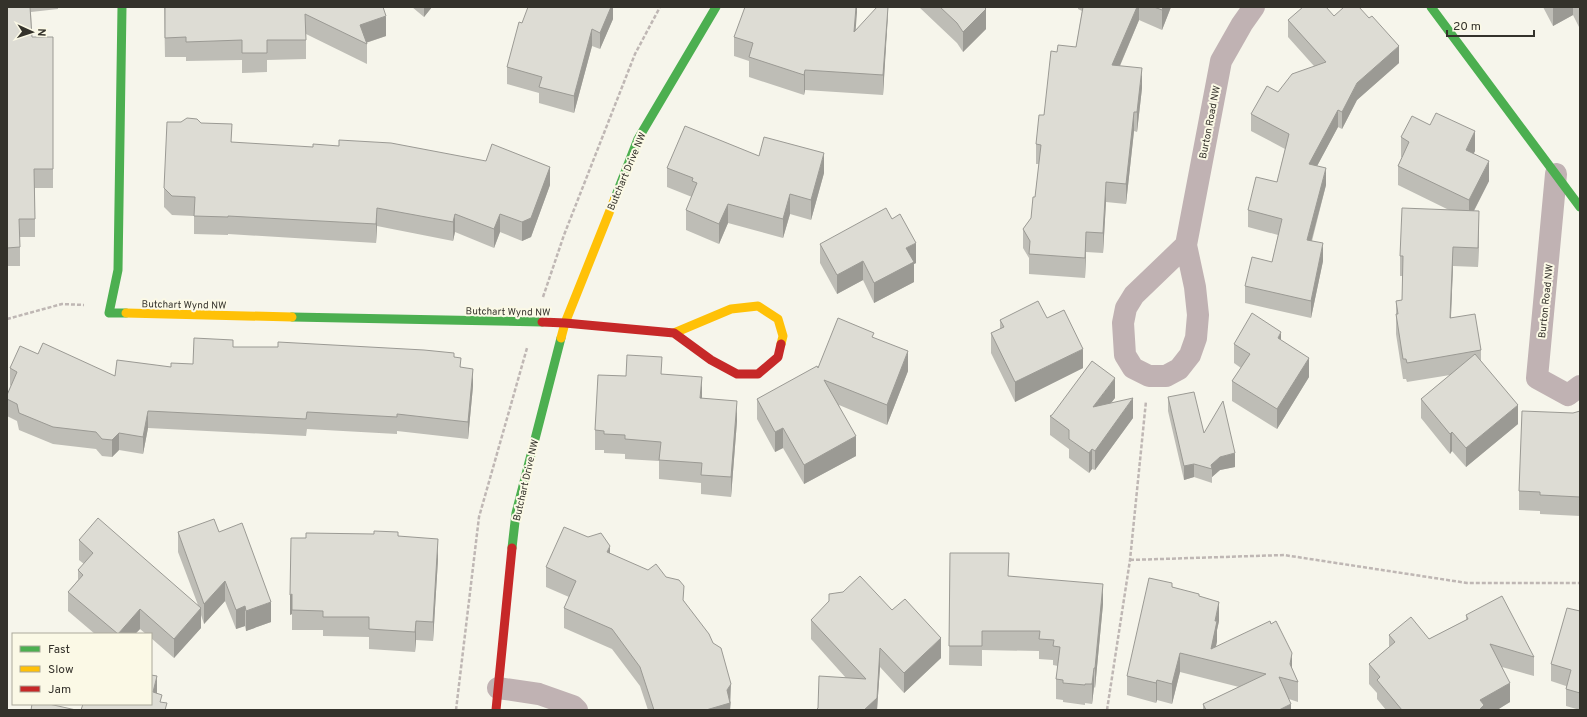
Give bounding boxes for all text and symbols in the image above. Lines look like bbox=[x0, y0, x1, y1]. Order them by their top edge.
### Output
north arrow bbox=[12, 12, 52, 52]
scale bar bbox=[1447, 12, 1534, 38]
text: 20 m bbox=[1453, 19, 1481, 35]
text: N bbox=[34, 28, 48, 37]
street label: Burton Road NW bbox=[1197, 85, 1224, 160]
street label: Butchart Drive NW bbox=[605, 131, 650, 213]
street label: Burton Road NW bbox=[1536, 263, 1557, 339]
street label: Butchart Wynd NW bbox=[141, 298, 226, 313]
street label: Butchart Wynd NW bbox=[465, 305, 550, 320]
street label: Butchart Drive NW bbox=[511, 438, 542, 523]
legend bbox=[12, 633, 152, 705]
text: Fast bbox=[48, 642, 70, 658]
text: Slow bbox=[48, 662, 74, 678]
text: Jam bbox=[48, 682, 71, 698]

